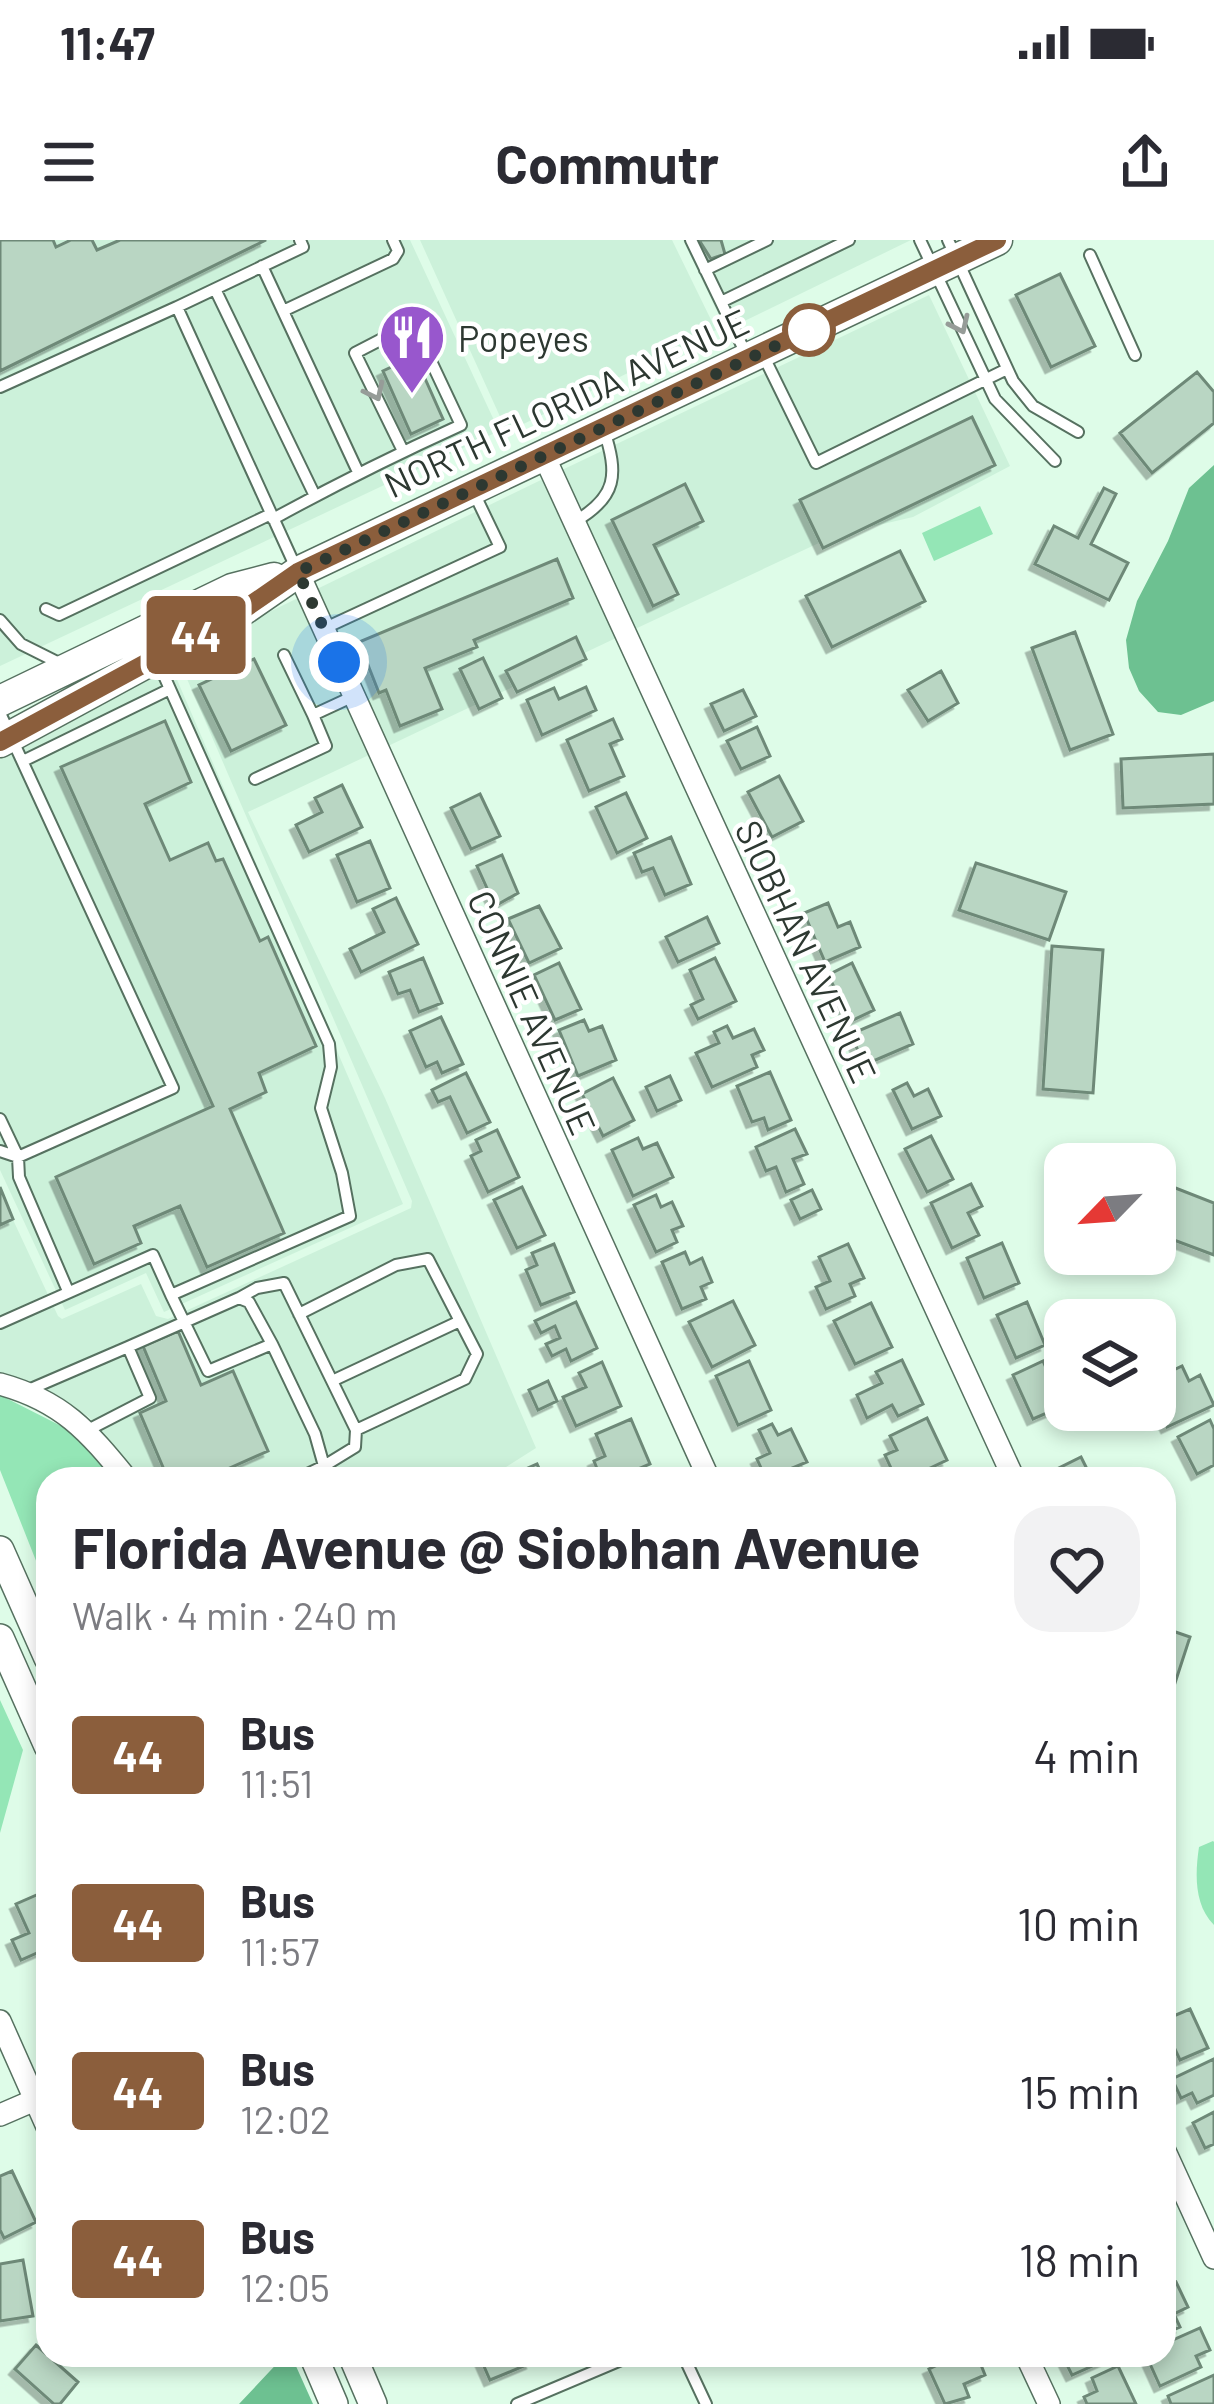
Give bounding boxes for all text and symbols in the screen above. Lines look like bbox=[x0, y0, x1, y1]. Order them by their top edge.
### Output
text: 11:47 bbox=[60, 15, 155, 69]
icon: menu bbox=[36, 129, 102, 195]
icon: share bbox=[1112, 129, 1178, 195]
text: Commutr bbox=[495, 130, 719, 195]
street label: NORTH FLORIDA AVENUE bbox=[377, 299, 755, 505]
restaurant icon: Popeyes bbox=[377, 302, 447, 396]
unlabelled marker bbox=[784, 305, 834, 355]
one-way arrow bbox=[946, 313, 969, 334]
place label: Popeyes bbox=[458, 316, 589, 359]
one-way arrow bbox=[360, 380, 383, 402]
line badge: 44 bbox=[142, 596, 250, 674]
text: 44 bbox=[171, 610, 221, 660]
your location bbox=[309, 632, 369, 692]
street label: SIOBHAN AVENUE bbox=[727, 813, 887, 1089]
street label: CONNIE AVENUE bbox=[460, 883, 606, 1141]
north arrow bbox=[1044, 1143, 1176, 1275]
map controls bbox=[1044, 1143, 1176, 1431]
button: layers bbox=[1044, 1299, 1176, 1431]
button: heart bbox=[1014, 1506, 1140, 1632]
text: Florida Avenue @ Siobhan Avenue bbox=[72, 1512, 920, 1580]
text: Walk · 4 min · 240 m bbox=[72, 1591, 397, 1638]
text: Bus bbox=[240, 1705, 315, 1759]
text: 4 min bbox=[1033, 1728, 1140, 1782]
text: 44 bbox=[113, 1730, 163, 1780]
text: 11:51 bbox=[240, 1759, 313, 1806]
text: Bus bbox=[240, 1873, 315, 1927]
text: 10 min bbox=[1017, 1896, 1140, 1950]
text: 44 bbox=[113, 1898, 163, 1948]
text: 11:57 bbox=[240, 1927, 319, 1974]
text: Bus bbox=[240, 2041, 315, 2095]
text: 15 min bbox=[1019, 2064, 1140, 2118]
text: 44 bbox=[113, 2066, 163, 2116]
text: 12:02 bbox=[240, 2095, 331, 2142]
text: Bus bbox=[240, 2209, 315, 2263]
text: 18 min bbox=[1019, 2232, 1140, 2286]
text: 44 bbox=[113, 2234, 163, 2284]
text: 12:05 bbox=[240, 2263, 330, 2310]

